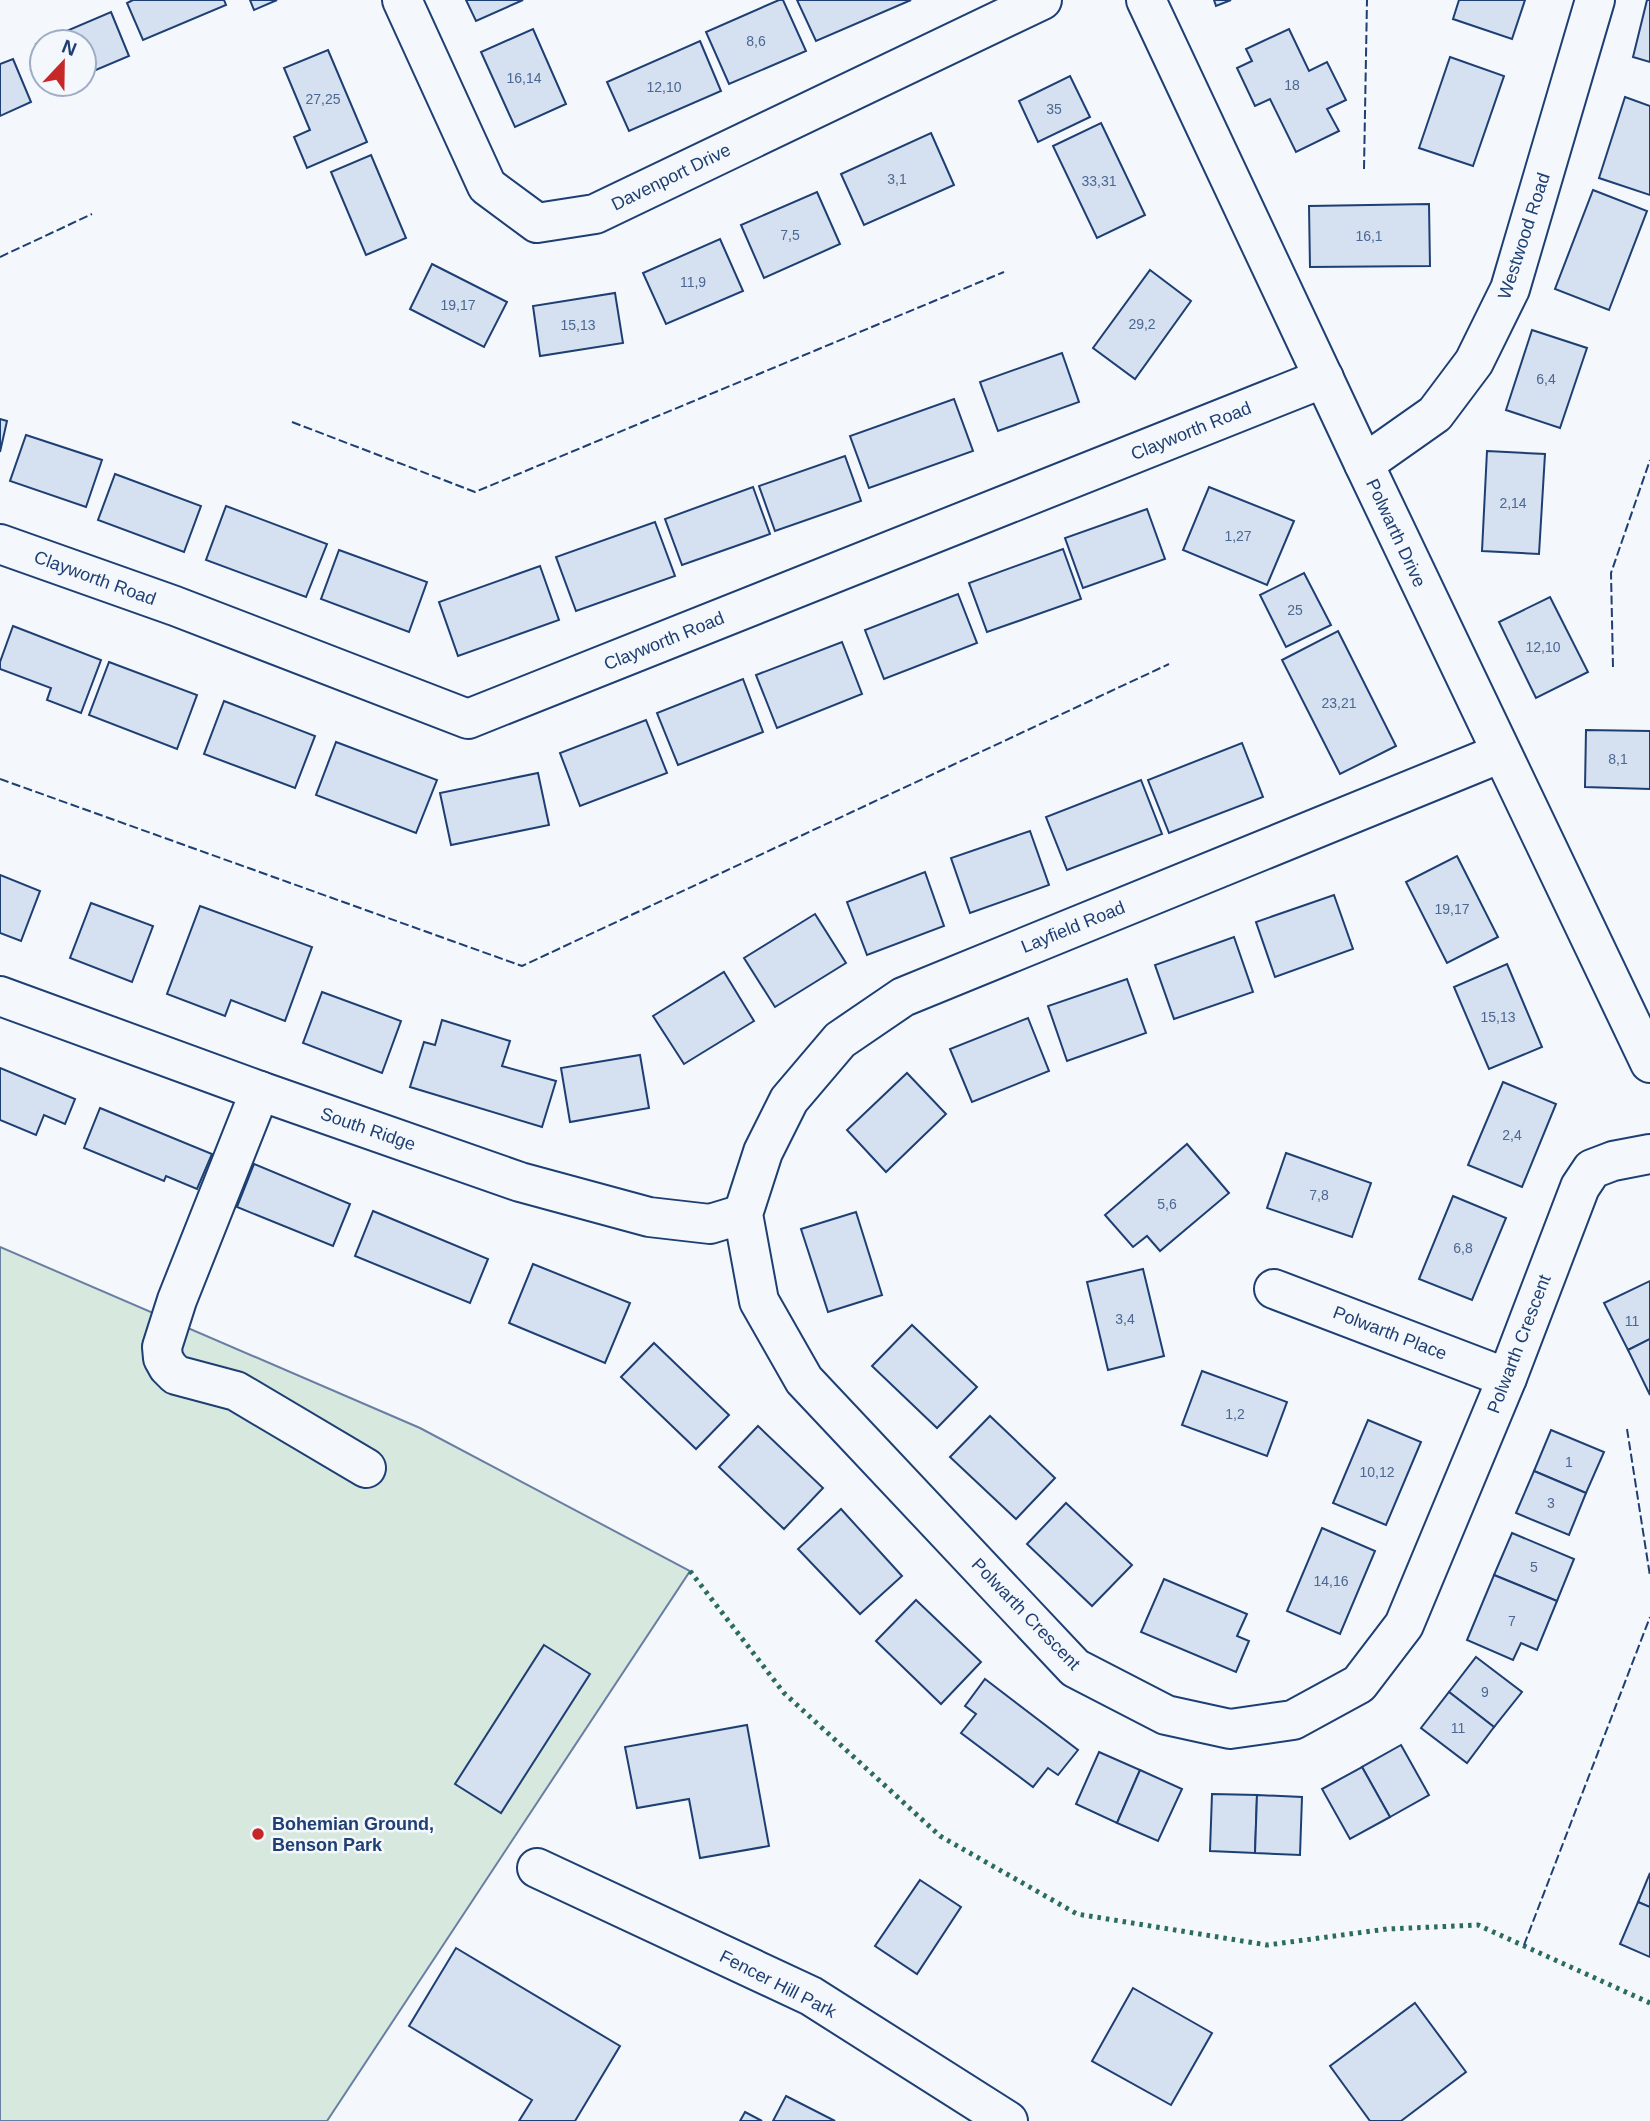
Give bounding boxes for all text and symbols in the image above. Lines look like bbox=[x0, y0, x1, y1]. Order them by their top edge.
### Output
north arrow bbox=[28, 28, 98, 98]
house number: 8,6 bbox=[746, 33, 766, 49]
text: N bbox=[59, 35, 79, 60]
house number: 16,14 bbox=[506, 70, 542, 86]
house number: 18 bbox=[1284, 77, 1300, 93]
house number: 12,10 bbox=[646, 79, 682, 95]
house number: 27,25 bbox=[305, 91, 341, 107]
house number: 35 bbox=[1046, 101, 1062, 117]
street label: Davenport Drive bbox=[608, 140, 734, 214]
street label: Westwood Road bbox=[1494, 170, 1554, 302]
house number: 3,1 bbox=[887, 171, 907, 187]
house number: 33,31 bbox=[1081, 173, 1117, 189]
house number: 7,5 bbox=[780, 227, 800, 243]
house number: 16,1 bbox=[1355, 228, 1383, 244]
house number: 11,9 bbox=[680, 274, 706, 290]
house number: 19,17 bbox=[440, 297, 476, 313]
house number: 29,2 bbox=[1128, 316, 1156, 332]
house number: 15,13 bbox=[560, 317, 596, 333]
house number: 6,4 bbox=[1536, 371, 1556, 387]
street label: Clayworth Road bbox=[1128, 398, 1254, 464]
street label: Polwarth Drive bbox=[1362, 476, 1430, 590]
house number: 2,14 bbox=[1499, 495, 1527, 511]
house number: 1,27 bbox=[1224, 528, 1252, 544]
street label: Clayworth Road bbox=[31, 547, 159, 609]
house number: 25 bbox=[1287, 602, 1303, 618]
street label: Clayworth Road bbox=[601, 608, 727, 674]
house number: 12,10 bbox=[1525, 639, 1561, 655]
house number: 23,21 bbox=[1321, 695, 1357, 711]
house number: 8,1 bbox=[1608, 751, 1628, 767]
street label: Layfield Road bbox=[1018, 897, 1128, 957]
house number: 19,17 bbox=[1434, 901, 1470, 917]
house number: 15,13 bbox=[1480, 1009, 1516, 1025]
street label: South Ridge bbox=[318, 1103, 418, 1155]
house number: 2,4 bbox=[1502, 1127, 1522, 1143]
house number: 7,8 bbox=[1309, 1187, 1329, 1203]
house number: 5,6 bbox=[1157, 1196, 1177, 1212]
house number: 6,8 bbox=[1453, 1240, 1473, 1256]
street label: Polwarth Crescent bbox=[1483, 1272, 1555, 1416]
street label: Polwarth Place bbox=[1330, 1302, 1450, 1364]
house number: 3,4 bbox=[1115, 1311, 1135, 1327]
house number: 11 bbox=[1625, 1313, 1639, 1329]
house number: 1,2 bbox=[1225, 1406, 1245, 1422]
house number: 1 bbox=[1565, 1454, 1573, 1470]
house number: 10,12 bbox=[1359, 1464, 1395, 1480]
house number: 3 bbox=[1547, 1495, 1555, 1511]
street label: Polwarth Crescent bbox=[968, 1554, 1084, 1674]
house number: 5 bbox=[1530, 1559, 1538, 1575]
house number: 14,16 bbox=[1313, 1573, 1349, 1589]
house number: 7 bbox=[1508, 1613, 1516, 1629]
house number: 9 bbox=[1481, 1684, 1489, 1700]
house number: 11 bbox=[1451, 1720, 1465, 1736]
place label: Bohemian Ground, Benson Park bbox=[272, 1814, 434, 1855]
marker: Bohemian Ground, Benson Park bbox=[250, 1826, 266, 1842]
street label: Fencer Hill Park bbox=[716, 1946, 840, 2022]

